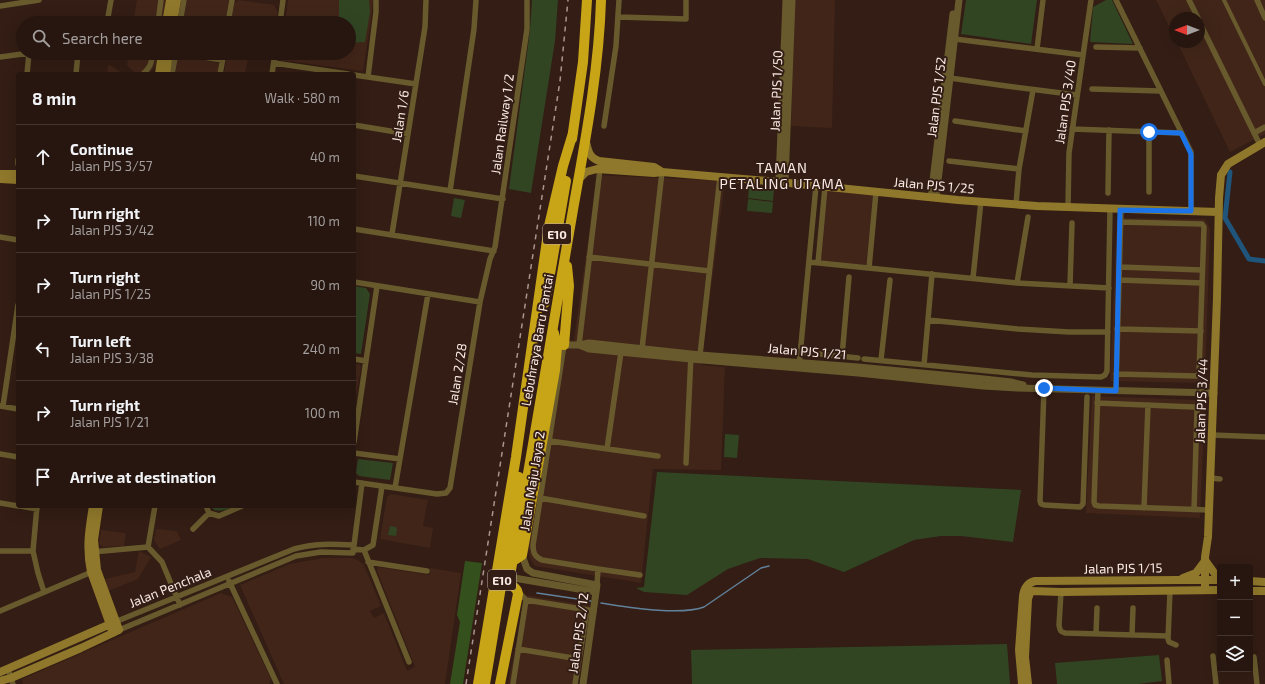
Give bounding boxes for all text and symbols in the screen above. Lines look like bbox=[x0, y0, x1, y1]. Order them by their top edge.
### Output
north arrow bbox=[1169, 12, 1205, 48]
search box bbox=[16, 16, 356, 60]
icon: search bbox=[30, 27, 52, 49]
text: Search here bbox=[62, 29, 143, 47]
street label: Jalan PJS 1/50 bbox=[767, 50, 785, 132]
street label: Jalan PJS 1/52 bbox=[923, 56, 949, 138]
street label: Jalan PJS 3/40 bbox=[1051, 59, 1079, 145]
street label: Jalan Railway 1/2 bbox=[487, 73, 517, 175]
text: 8 min bbox=[32, 88, 76, 108]
street label: Jalan 1/6 bbox=[388, 89, 412, 143]
text: Walk · 580 m bbox=[264, 90, 340, 106]
route start bbox=[1140, 123, 1158, 141]
text: Continue bbox=[70, 140, 133, 158]
icon: ahead bbox=[32, 146, 54, 168]
text: 40 m bbox=[310, 149, 340, 165]
text: Jalan PJS 3/57 bbox=[70, 158, 152, 174]
district label: TAMAN PETALING UTAMA bbox=[719, 159, 845, 192]
street label: Jalan PJS 1/25 bbox=[893, 174, 975, 196]
text: Turn right bbox=[70, 204, 140, 222]
icon: right bbox=[32, 210, 54, 232]
text: 110 m bbox=[308, 213, 340, 229]
text: Jalan PJS 3/42 bbox=[70, 222, 154, 238]
road number: E10 bbox=[543, 224, 571, 244]
text: Turn right bbox=[70, 268, 140, 286]
street label: Lebuhraya Baru Pantai bbox=[518, 273, 556, 407]
icon: right bbox=[32, 274, 54, 296]
text: 90 m bbox=[310, 277, 340, 293]
text: Jalan PJS 1/25 bbox=[70, 286, 151, 302]
text: Turn left bbox=[70, 332, 131, 350]
icon: left bbox=[32, 338, 54, 360]
street label: Jalan PJS 1/21 bbox=[767, 340, 847, 362]
text: 240 m bbox=[303, 341, 340, 357]
street label: Jalan 2/28 bbox=[444, 342, 470, 406]
text: Jalan PJS 3/38 bbox=[70, 350, 154, 366]
street label: Jalan PJS 3/44 bbox=[1192, 358, 1210, 444]
route end bbox=[1035, 379, 1053, 397]
text: Turn right bbox=[70, 396, 140, 414]
icon: right bbox=[32, 402, 54, 424]
text: 100 m bbox=[305, 405, 340, 421]
text: Jalan PJS 1/21 bbox=[70, 414, 149, 430]
street label: Jalan Maju Jaya 2 bbox=[516, 430, 548, 532]
icon: arrive bbox=[32, 466, 54, 488]
text: Arrive at destination bbox=[70, 468, 216, 486]
street label: Jalan PJS 1/15 bbox=[1083, 559, 1163, 577]
street label: Jalan Penchala bbox=[127, 563, 213, 611]
map controls bbox=[1217, 564, 1253, 672]
button: + bbox=[1217, 564, 1253, 600]
road number: E10 bbox=[488, 570, 516, 590]
street label: Jalan PJS 2/12 bbox=[564, 592, 592, 674]
button: − bbox=[1217, 600, 1253, 636]
button: layers bbox=[1217, 636, 1253, 672]

